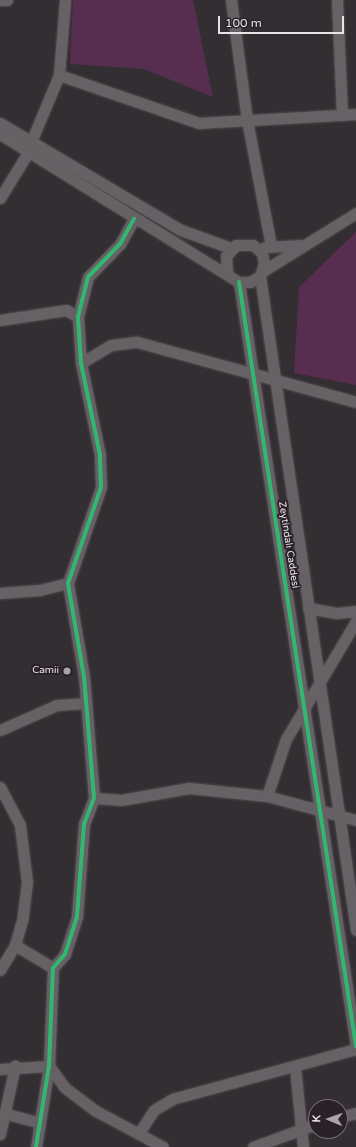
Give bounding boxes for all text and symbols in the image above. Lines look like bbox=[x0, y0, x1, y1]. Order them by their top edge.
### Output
scale bar bbox=[220, 8, 346, 34]
text: 100 m bbox=[225, 16, 262, 30]
street label: Zeytindalı Caddesi bbox=[275, 501, 301, 589]
place label: Camii bbox=[32, 665, 59, 677]
marker: Camii bbox=[62, 666, 72, 676]
north arrow bbox=[308, 1099, 348, 1139]
text: K bbox=[310, 1115, 323, 1123]

